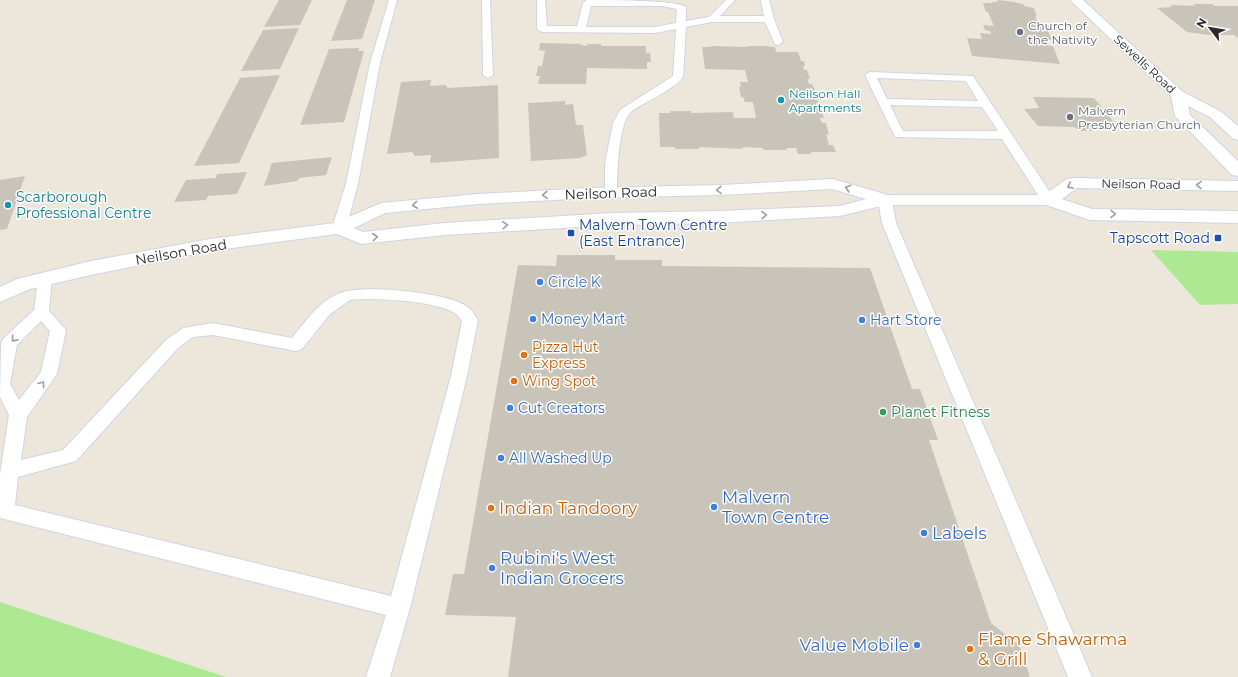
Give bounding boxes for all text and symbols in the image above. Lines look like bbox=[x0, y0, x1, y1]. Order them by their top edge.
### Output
north arrow bbox=[1190, 8, 1230, 48]
text: N bbox=[1193, 15, 1210, 30]
place label: Church of the Nativity bbox=[1028, 18, 1097, 47]
marker: Church of the Nativity bbox=[1015, 27, 1025, 37]
street label: Sewells Road bbox=[1111, 32, 1179, 96]
place label: Neilson Hall Apartments bbox=[789, 86, 862, 115]
marker: Neilson Hall Apartments bbox=[776, 95, 786, 105]
place label: Malvern Presbyterian Church bbox=[1078, 103, 1201, 132]
marker: Malvern Presbyterian Church bbox=[1065, 112, 1075, 122]
street label: Neilson Road bbox=[1101, 176, 1181, 192]
one-way arrow bbox=[1196, 180, 1202, 189]
one-way arrow bbox=[1067, 181, 1074, 189]
street label: Neilson Road bbox=[564, 182, 658, 204]
one-way arrow bbox=[845, 184, 852, 193]
one-way arrow bbox=[716, 186, 722, 194]
place label: Scarborough Professional Centre bbox=[16, 188, 152, 222]
one-way arrow bbox=[542, 191, 548, 200]
marker: Scarborough Professional Centre bbox=[3, 200, 13, 210]
one-way arrow bbox=[412, 200, 418, 209]
one-way arrow bbox=[761, 210, 767, 219]
one-way arrow bbox=[1110, 210, 1116, 218]
place label: Malvern Town Centre (East Entrance) bbox=[579, 216, 727, 250]
one-way arrow bbox=[502, 220, 508, 229]
marker: Malvern Town Centre (East Entrance) bbox=[566, 228, 576, 238]
place label: Tapscott Road bbox=[1110, 229, 1210, 247]
one-way arrow bbox=[372, 233, 378, 242]
marker: Tapscott Road bbox=[1213, 233, 1223, 243]
street label: Neilson Road bbox=[134, 235, 228, 269]
place label: Circle K bbox=[548, 273, 601, 291]
marker: Circle K bbox=[535, 277, 545, 287]
place label: Money Mart bbox=[541, 310, 626, 328]
place label: Hart Store bbox=[870, 311, 942, 329]
marker: Money Mart bbox=[528, 314, 538, 324]
marker: Hart Store bbox=[857, 315, 867, 325]
one-way arrow bbox=[11, 334, 18, 342]
place label: Pizza Hut Express bbox=[532, 338, 599, 372]
marker: Pizza Hut Express bbox=[519, 350, 529, 360]
place label: Wing Spot bbox=[522, 372, 597, 390]
marker: Wing Spot bbox=[509, 376, 519, 386]
one-way arrow bbox=[37, 381, 45, 388]
place label: Cut Creators bbox=[518, 399, 605, 417]
marker: Cut Creators bbox=[505, 403, 515, 413]
place label: Planet Fitness bbox=[891, 403, 990, 421]
marker: Planet Fitness bbox=[878, 407, 888, 417]
place label: All Washed Up bbox=[509, 449, 612, 467]
marker: All Washed Up bbox=[496, 453, 506, 463]
place label: Malvern Town Centre bbox=[722, 487, 829, 527]
place label: Indian Tandoory bbox=[499, 498, 638, 518]
marker: Malvern Town Centre bbox=[709, 502, 719, 512]
marker: Indian Tandoory bbox=[486, 503, 496, 513]
place label: Labels bbox=[932, 523, 987, 543]
marker: Labels bbox=[919, 528, 929, 538]
place label: Rubini's West Indian Grocers bbox=[500, 548, 624, 588]
marker: Rubini's West Indian Grocers bbox=[487, 563, 497, 573]
place label: Flame Shawarma & Grill bbox=[978, 629, 1127, 669]
place label: Value Mobile bbox=[799, 635, 909, 655]
marker: Value Mobile bbox=[912, 640, 922, 650]
marker: Flame Shawarma & Grill bbox=[965, 644, 975, 654]

